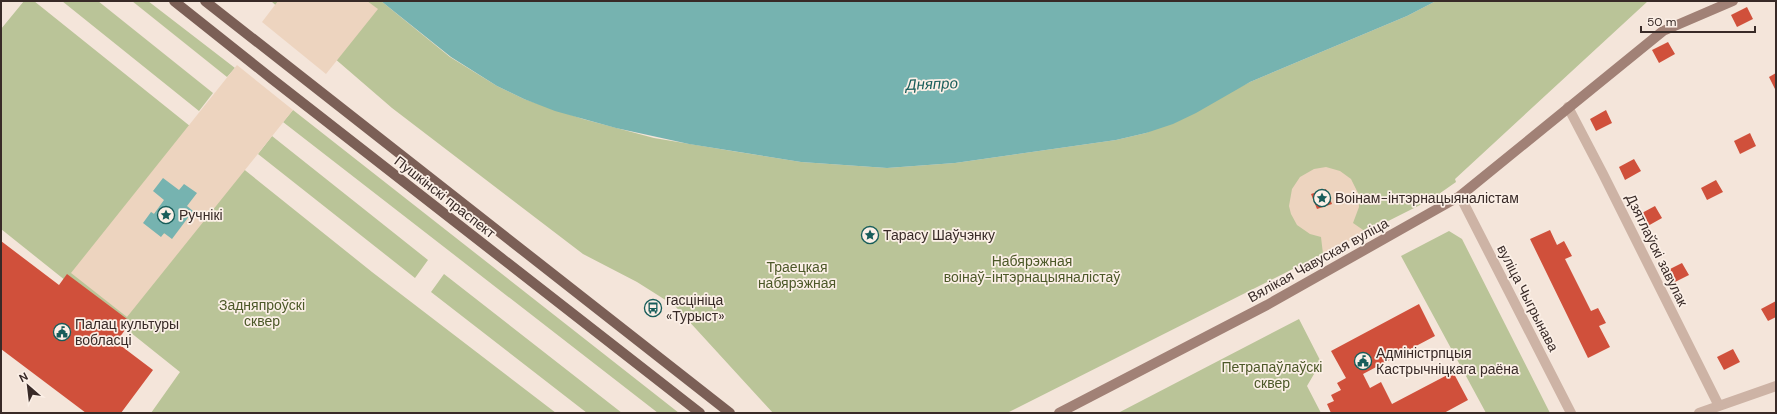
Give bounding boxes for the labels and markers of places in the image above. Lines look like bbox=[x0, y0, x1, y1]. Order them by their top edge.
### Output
place icon: Воінам-інтэрнацыяналістам bbox=[1312, 188, 1332, 208]
place label: Воінам-інтэрнацыяналістам bbox=[1335, 189, 1519, 207]
place icon: Ручнікі bbox=[156, 205, 176, 225]
place label: Ручнікі bbox=[179, 206, 223, 224]
place icon: Тарасу Шаўчэнку bbox=[860, 225, 880, 245]
place label: Тарасу Шаўчэнку bbox=[883, 226, 995, 244]
place label: гасцініца «Турыст» bbox=[666, 291, 725, 325]
bus stop icon: гасцініца «Турыст» bbox=[643, 298, 663, 318]
place label: Палац культуры вобласці bbox=[75, 315, 179, 349]
public building icon: Палац культуры вобласці bbox=[52, 322, 72, 342]
place label: Адміністрпцыя Кастрычніцкага раёна bbox=[1376, 344, 1519, 378]
public building icon: Адміністрпцыя Кастрычніцкага раёна bbox=[1353, 351, 1373, 371]

